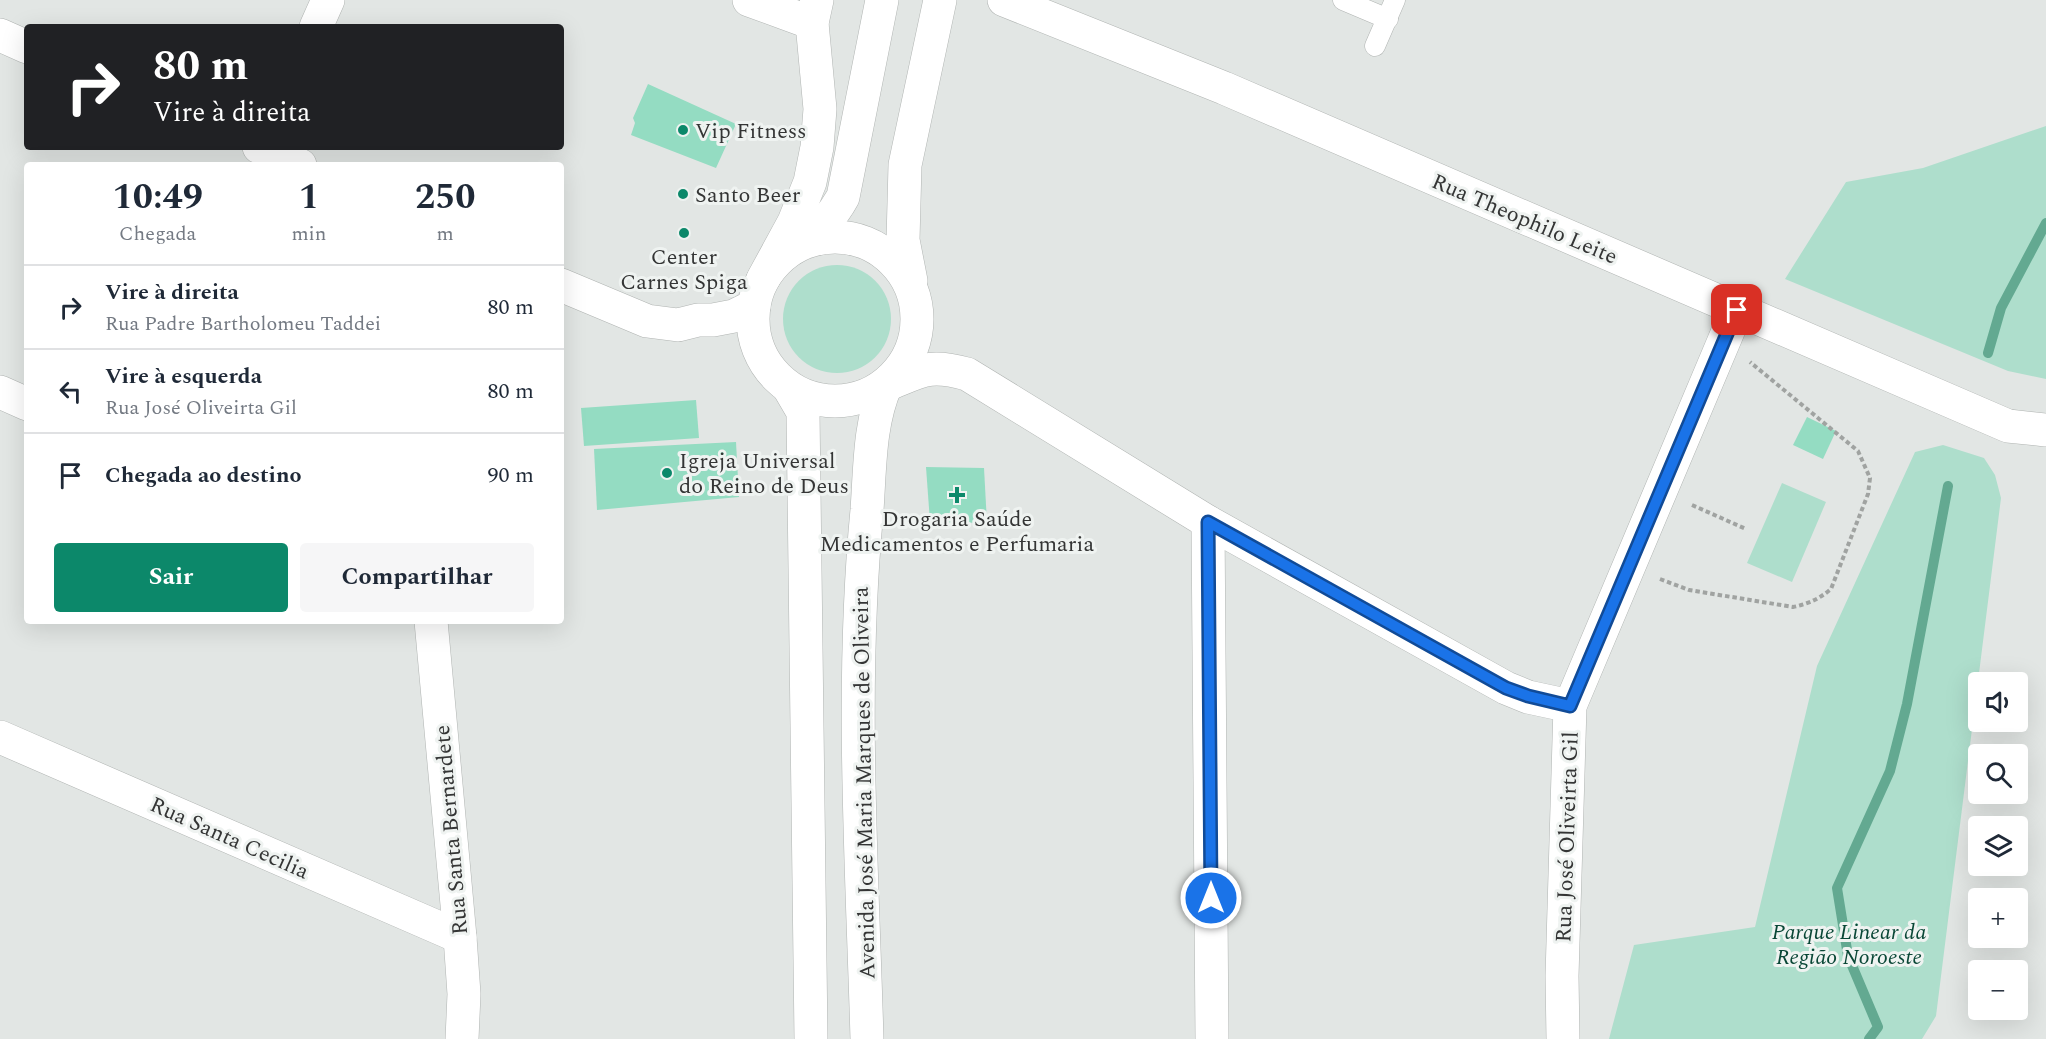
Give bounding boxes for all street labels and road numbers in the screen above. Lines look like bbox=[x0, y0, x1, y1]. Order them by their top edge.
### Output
street label: Rua Theophilo Leite bbox=[1426, 165, 1622, 273]
street label: Avenida José Maria Marques de Oliveira bbox=[845, 586, 884, 980]
street label: Rua Santa Bernardete bbox=[426, 724, 477, 936]
street label: Rua José Oliveirta Gil bbox=[1547, 731, 1588, 943]
street label: Rua Santa Cecilia bbox=[145, 789, 314, 888]

